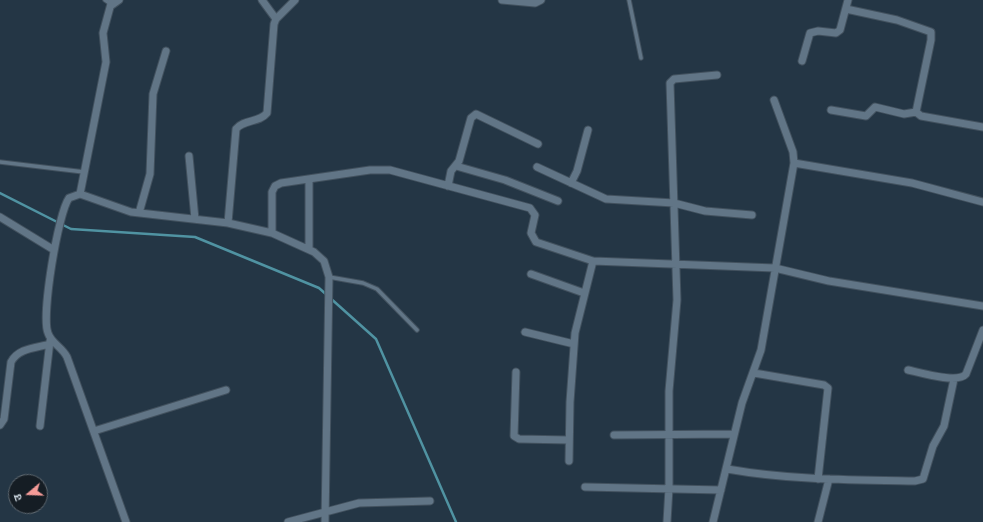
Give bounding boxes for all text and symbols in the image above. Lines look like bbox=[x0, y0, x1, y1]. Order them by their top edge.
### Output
north arrow bbox=[8, 474, 48, 514]
text: उ bbox=[10, 492, 25, 503]

